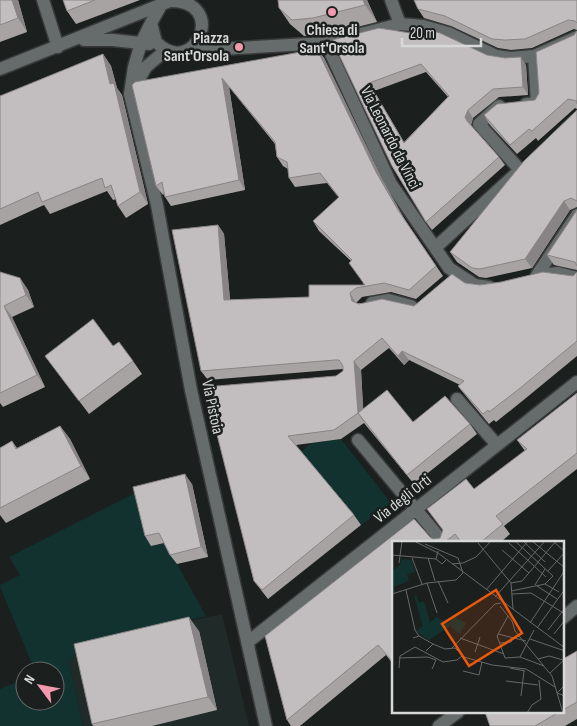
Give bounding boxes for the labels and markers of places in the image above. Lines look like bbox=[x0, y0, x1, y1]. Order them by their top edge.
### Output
marker: Chiesa di Sant'Orsola bbox=[326, 6, 338, 18]
place label: Chiesa di Sant'Orsola bbox=[299, 21, 365, 58]
place label: Piazza Sant'Orsola bbox=[164, 29, 229, 66]
marker: Piazza Sant'Orsola bbox=[233, 41, 245, 53]

